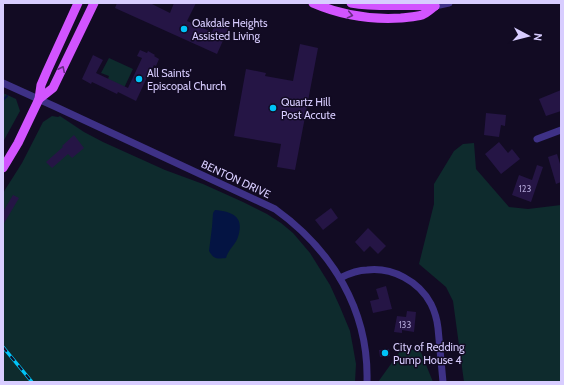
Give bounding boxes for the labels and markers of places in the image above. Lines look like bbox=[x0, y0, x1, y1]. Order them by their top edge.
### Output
place label: Oakdale Heights Assisted Living bbox=[192, 16, 268, 43]
marker: Oakdale Heights Assisted Living bbox=[179, 24, 189, 34]
place label: All Saints' Episcopal Church bbox=[147, 66, 226, 93]
marker: All Saints' Episcopal Church bbox=[134, 74, 144, 84]
place label: Quartz Hill Post Accute bbox=[281, 95, 336, 122]
marker: Quartz Hill Post Accute bbox=[268, 103, 278, 113]
place label: City of Redding Pump House 4 bbox=[393, 340, 465, 367]
marker: City of Redding Pump House 4 bbox=[380, 348, 390, 358]

